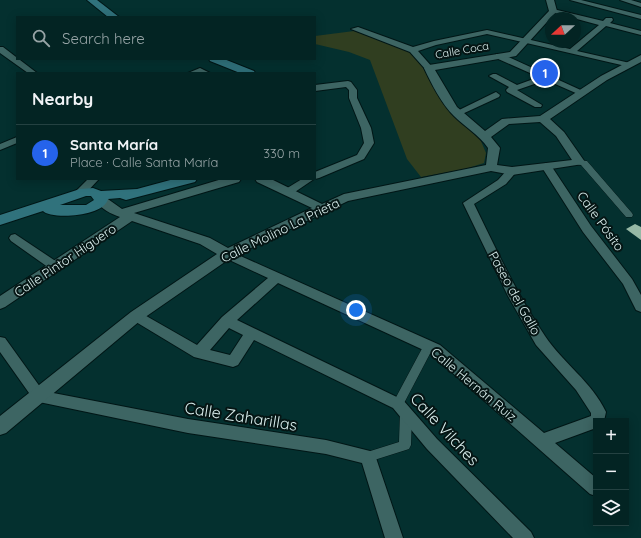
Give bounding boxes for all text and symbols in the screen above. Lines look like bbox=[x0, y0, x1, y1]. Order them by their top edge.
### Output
north arrow bbox=[545, 12, 581, 48]
search box bbox=[16, 16, 316, 60]
icon: search bbox=[30, 27, 52, 49]
text: Search here bbox=[62, 29, 145, 48]
street label: Calle Coca bbox=[434, 38, 490, 62]
pin: 1 bbox=[532, 58, 558, 88]
text: Nearby bbox=[32, 88, 93, 109]
text: Santa María bbox=[70, 135, 158, 154]
text: 1 bbox=[42, 145, 48, 161]
text: 330 m bbox=[263, 145, 300, 161]
text: Place · Calle Santa María bbox=[70, 154, 218, 170]
street label: Calle Pósito bbox=[574, 188, 628, 254]
street label: Calle Molino La Prieta bbox=[218, 194, 342, 266]
street label: Calle Pintor Higuero bbox=[11, 220, 119, 300]
street label: Paseo del Gallo bbox=[485, 248, 545, 338]
your location bbox=[346, 300, 366, 320]
street label: Calle Hernán Ruiz bbox=[428, 344, 520, 424]
street label: Calle Vilches bbox=[406, 388, 484, 470]
street label: Calle Zaharillas bbox=[183, 397, 299, 435]
map controls bbox=[593, 418, 629, 526]
button: + bbox=[593, 418, 629, 454]
button: − bbox=[593, 454, 629, 490]
button: layers bbox=[593, 490, 629, 526]

